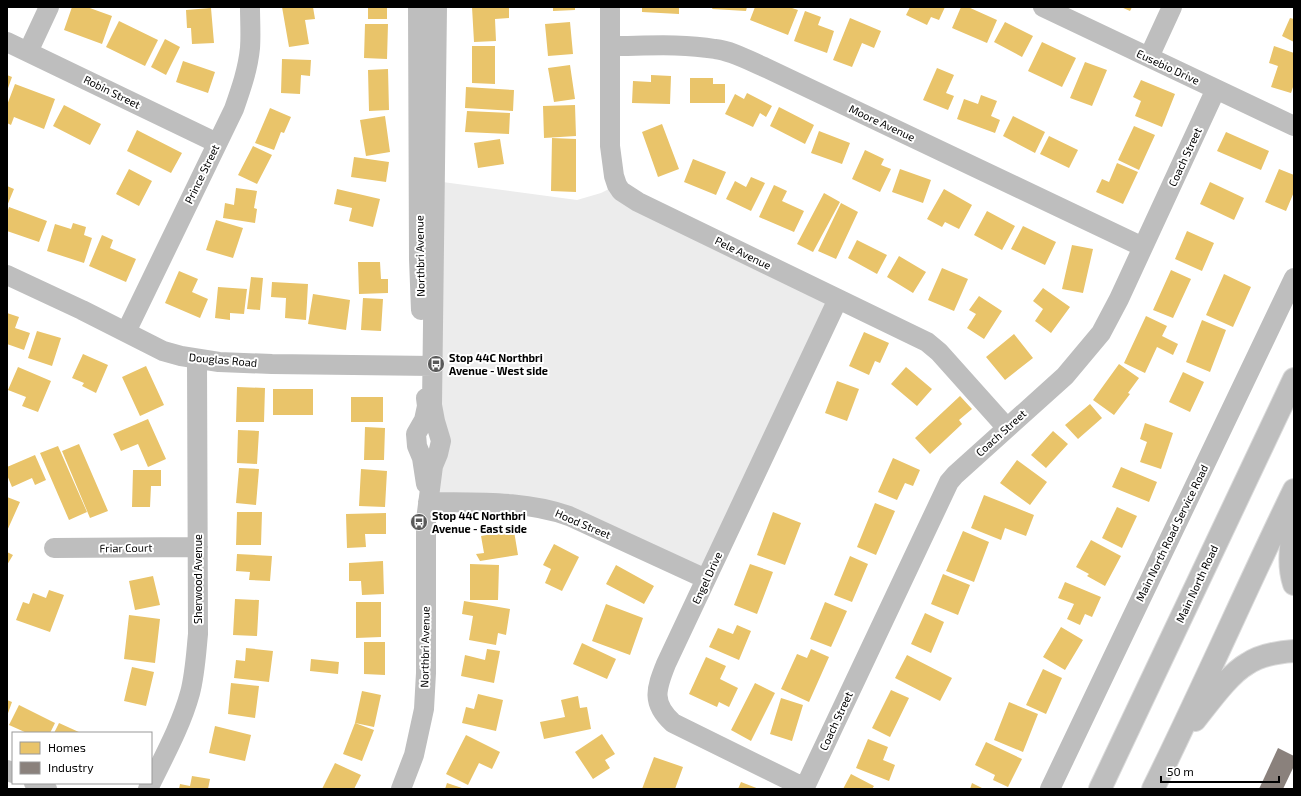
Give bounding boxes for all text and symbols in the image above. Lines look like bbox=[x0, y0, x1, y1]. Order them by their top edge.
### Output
street label: Eusebio Drive bbox=[1135, 46, 1202, 87]
street label: Robin Street bbox=[82, 72, 143, 111]
street label: Moore Avenue bbox=[847, 102, 917, 144]
street label: Coach Street bbox=[1165, 125, 1204, 188]
street label: Prince Street bbox=[182, 142, 221, 206]
street label: Northbri Avenue bbox=[412, 215, 427, 297]
street label: Pele Avenue bbox=[713, 233, 773, 272]
street label: Douglas Road bbox=[188, 350, 258, 369]
place label: Stop 44C Northbri Avenue - West side bbox=[449, 351, 548, 377]
bus stop icon: Stop 44C Northbri Avenue - West side bbox=[426, 354, 446, 374]
street label: Coach Street bbox=[973, 407, 1029, 459]
street label: Main North Road Service Road bbox=[1133, 462, 1211, 604]
street label: Hood Street bbox=[553, 506, 613, 541]
place label: Stop 44C Northbri Avenue - East side bbox=[432, 509, 527, 535]
bus stop icon: Stop 44C Northbri Avenue - East side bbox=[409, 512, 429, 532]
street label: Sherwood Avenue bbox=[191, 534, 204, 624]
street label: Friar Court bbox=[99, 541, 153, 554]
street label: Main North Road bbox=[1173, 543, 1221, 625]
street label: Engel Drive bbox=[689, 550, 724, 606]
street label: Northbri Avenue bbox=[417, 606, 432, 688]
street label: Coach Street bbox=[816, 689, 855, 752]
legend bbox=[12, 732, 152, 784]
text: Homes bbox=[48, 740, 86, 754]
scale bar bbox=[1161, 758, 1279, 784]
text: Industry bbox=[48, 760, 94, 774]
text: 50 m bbox=[1167, 764, 1194, 778]

